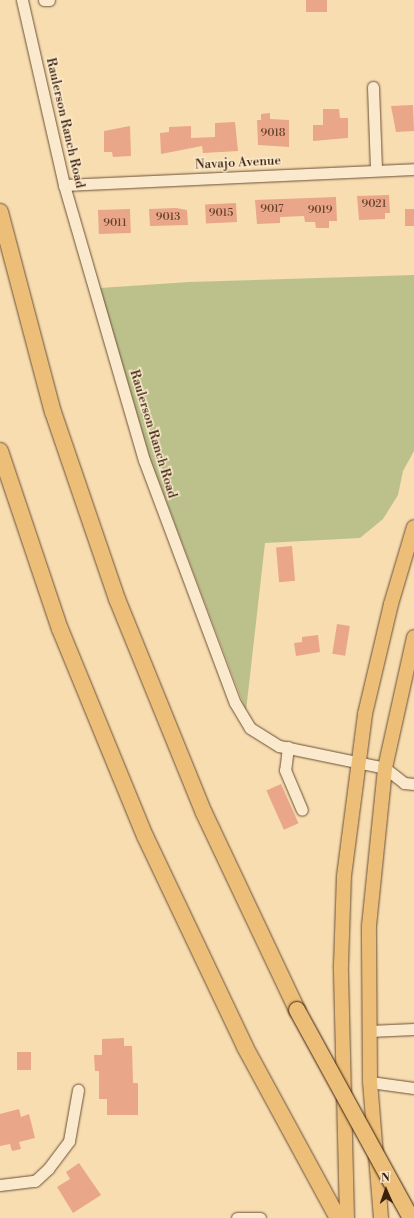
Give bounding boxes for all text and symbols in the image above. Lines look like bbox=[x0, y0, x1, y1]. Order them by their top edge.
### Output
street label: Raulerson Ranch Road bbox=[42, 56, 88, 190]
house number: 9018 bbox=[261, 126, 285, 140]
street label: Navajo Avenue bbox=[195, 153, 281, 173]
house number: 9021 bbox=[362, 197, 386, 211]
house number: 9017 bbox=[260, 202, 284, 216]
house number: 9019 bbox=[308, 203, 332, 217]
house number: 9015 bbox=[209, 206, 233, 220]
house number: 9013 bbox=[156, 210, 180, 224]
house number: 9011 bbox=[103, 216, 127, 230]
street label: Raulerson Ranch Road bbox=[126, 368, 180, 500]
north arrow bbox=[366, 1170, 406, 1210]
text: N bbox=[381, 1171, 390, 1185]

